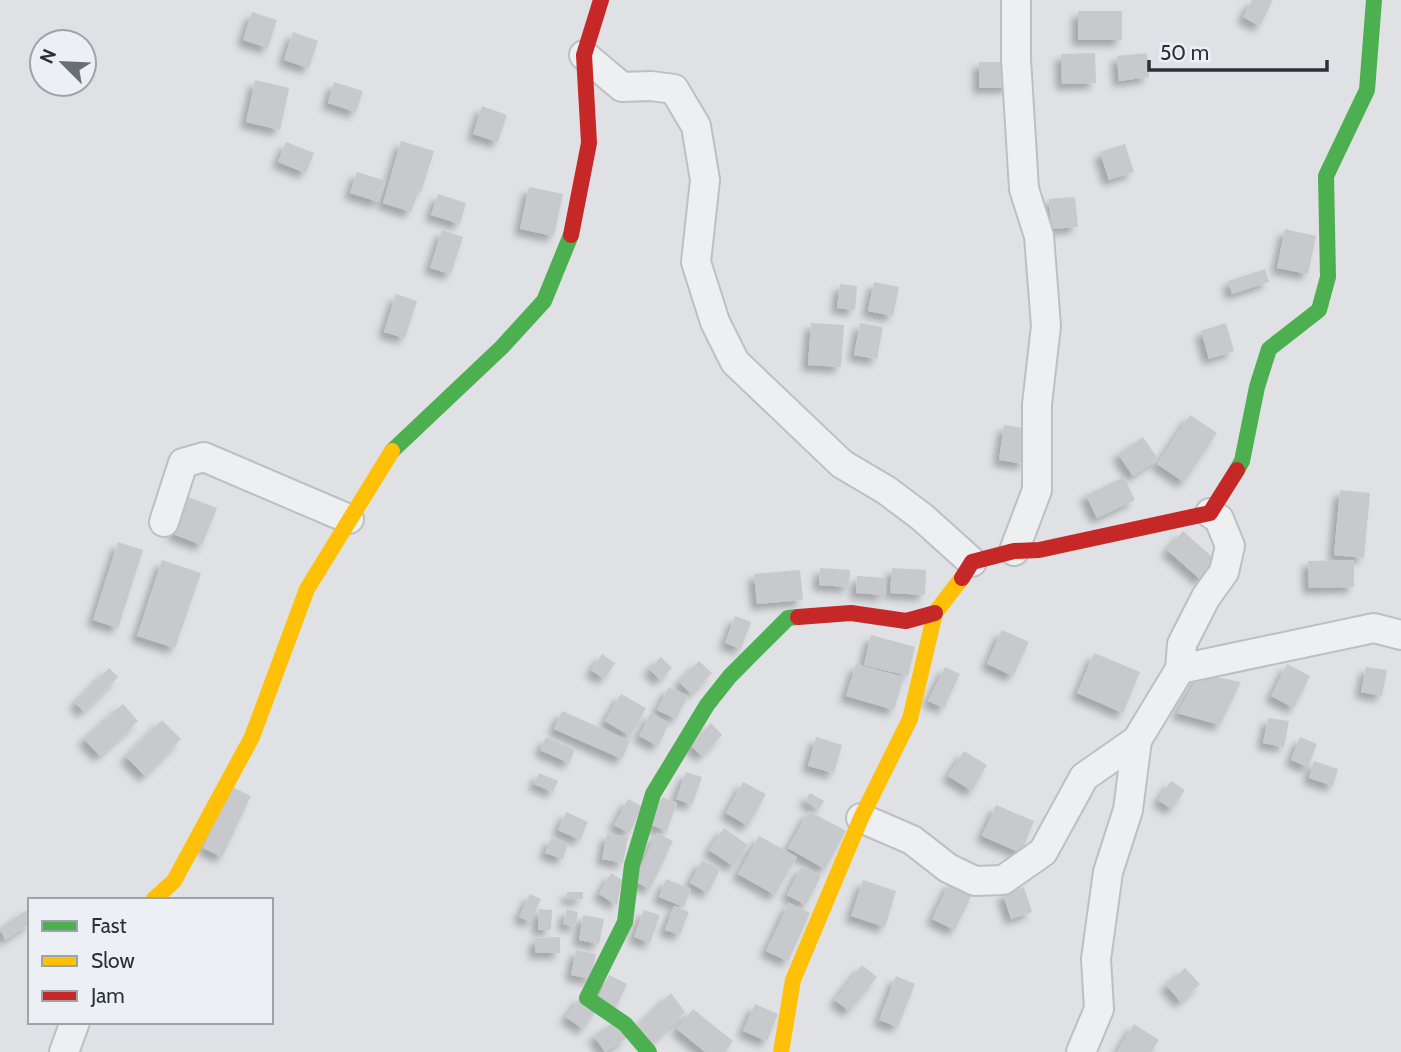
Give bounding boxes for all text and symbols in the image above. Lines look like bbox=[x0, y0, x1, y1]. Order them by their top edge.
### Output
north arrow bbox=[28, 28, 98, 98]
scale bar bbox=[1149, 28, 1328, 72]
text: 50 m bbox=[1160, 40, 1209, 65]
text: N bbox=[35, 45, 61, 67]
legend bbox=[28, 898, 273, 1024]
text: Fast bbox=[91, 913, 127, 938]
text: Slow bbox=[91, 948, 135, 973]
text: Jam bbox=[90, 983, 125, 1008]

